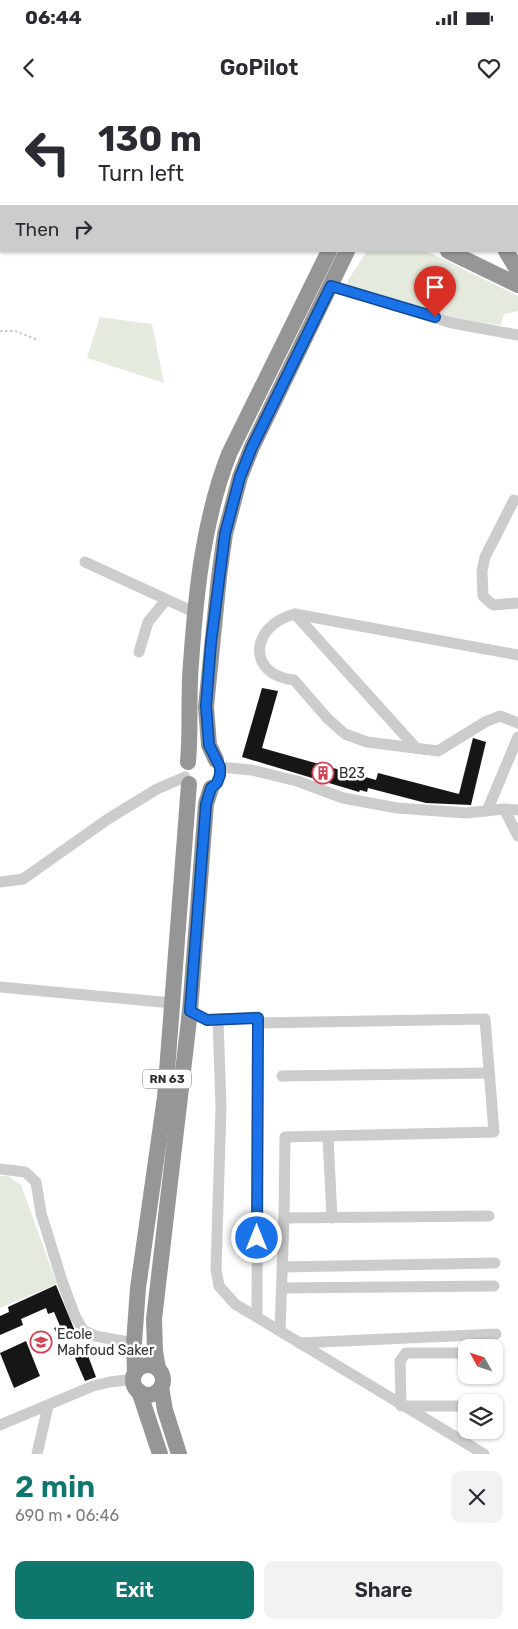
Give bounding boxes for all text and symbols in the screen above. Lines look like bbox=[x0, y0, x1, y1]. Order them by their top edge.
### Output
text: 06:44 bbox=[25, 6, 82, 29]
icon: back bbox=[15, 54, 43, 82]
text: GoPilot bbox=[220, 54, 298, 81]
icon: heart bbox=[475, 54, 503, 82]
text: 130 m bbox=[98, 118, 202, 160]
icon: left bbox=[15, 120, 80, 185]
text: Turn left bbox=[98, 160, 184, 187]
icon: right bbox=[69, 215, 97, 243]
text: Then bbox=[15, 218, 59, 241]
pin bbox=[414, 266, 456, 317]
icon: arrive bbox=[421, 273, 449, 301]
building icon: B23 bbox=[311, 761, 335, 785]
place label: B23 bbox=[339, 765, 365, 782]
road number: RN 63 bbox=[143, 1070, 191, 1089]
position arrow bbox=[230, 1211, 282, 1263]
place label: Ecole Mahfoud Saker bbox=[57, 1326, 155, 1359]
school or university icon: Ecole Mahfoud Saker bbox=[29, 1330, 53, 1354]
north arrow bbox=[458, 1339, 502, 1384]
map controls bbox=[458, 1339, 503, 1439]
button: layers bbox=[458, 1394, 503, 1439]
text: 2 min bbox=[15, 1469, 95, 1505]
button: close bbox=[451, 1471, 503, 1523]
text: 690 m · 06:46 bbox=[15, 1506, 119, 1525]
button: Exit bbox=[15, 1561, 254, 1619]
button: Share bbox=[264, 1561, 503, 1619]

